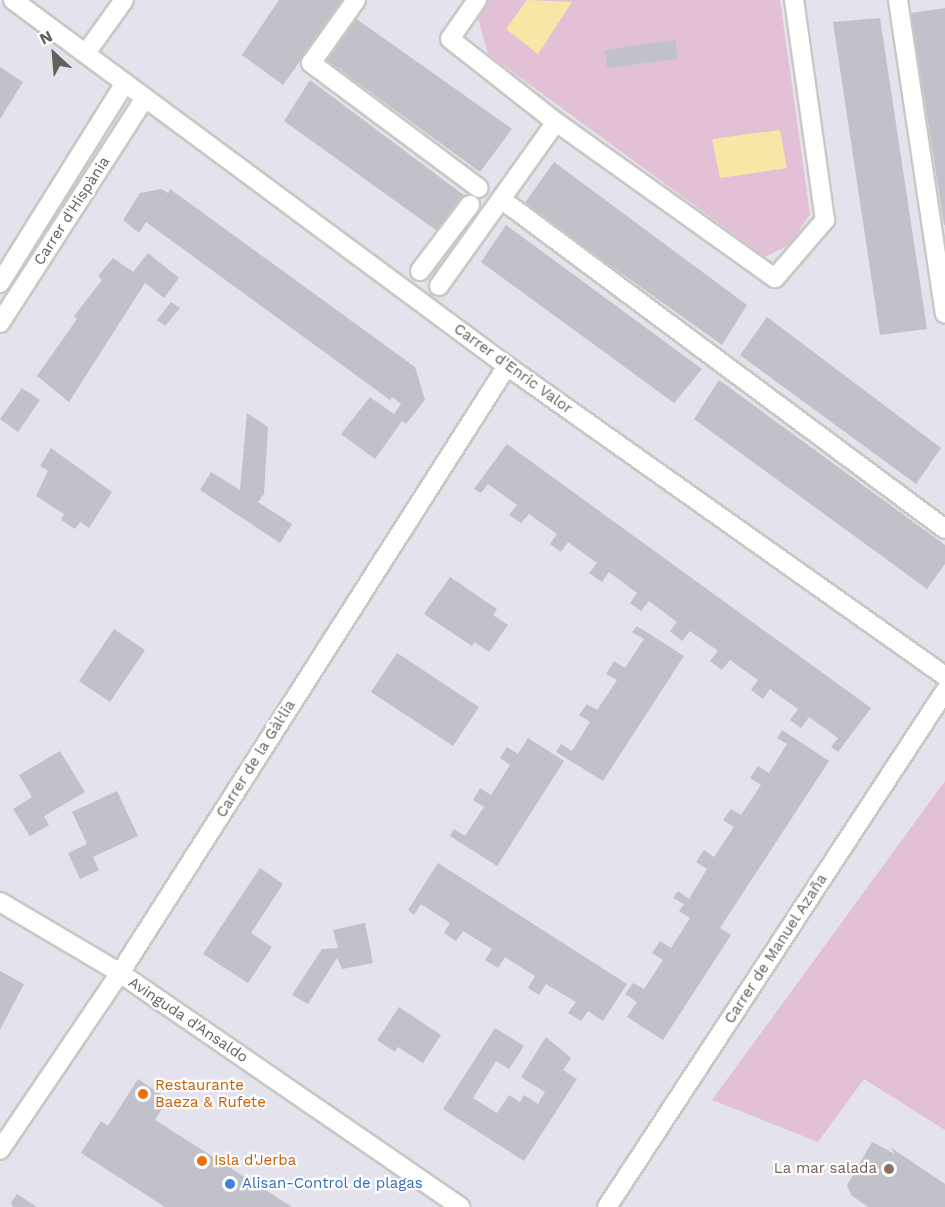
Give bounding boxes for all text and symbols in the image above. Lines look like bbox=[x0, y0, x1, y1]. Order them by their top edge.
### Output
north arrow bbox=[24, 24, 84, 84]
text: N bbox=[36, 26, 55, 49]
street label: Carrer d'Hispània bbox=[30, 153, 114, 269]
street label: Carrer d'Enric Valor bbox=[450, 320, 576, 418]
street label: Carrer de la Gàl·lia bbox=[212, 697, 300, 821]
street label: Carrer de Manuel Azaña bbox=[720, 870, 832, 1028]
street label: Avinguda d'Ansaldo bbox=[125, 973, 251, 1067]
place label: Restaurante Baeza & Rufete bbox=[155, 1076, 266, 1111]
marker: Restaurante Baeza & Rufete bbox=[136, 1087, 150, 1101]
place label: Isla d'Jerba bbox=[214, 1152, 297, 1170]
marker: Isla d'Jerba bbox=[195, 1154, 209, 1168]
place label: La mar salada bbox=[773, 1160, 877, 1178]
marker: La mar salada bbox=[882, 1162, 896, 1176]
place label: Alisan-Control de plagas bbox=[242, 1175, 423, 1193]
marker: Alisan-Control de plagas bbox=[223, 1177, 237, 1191]

